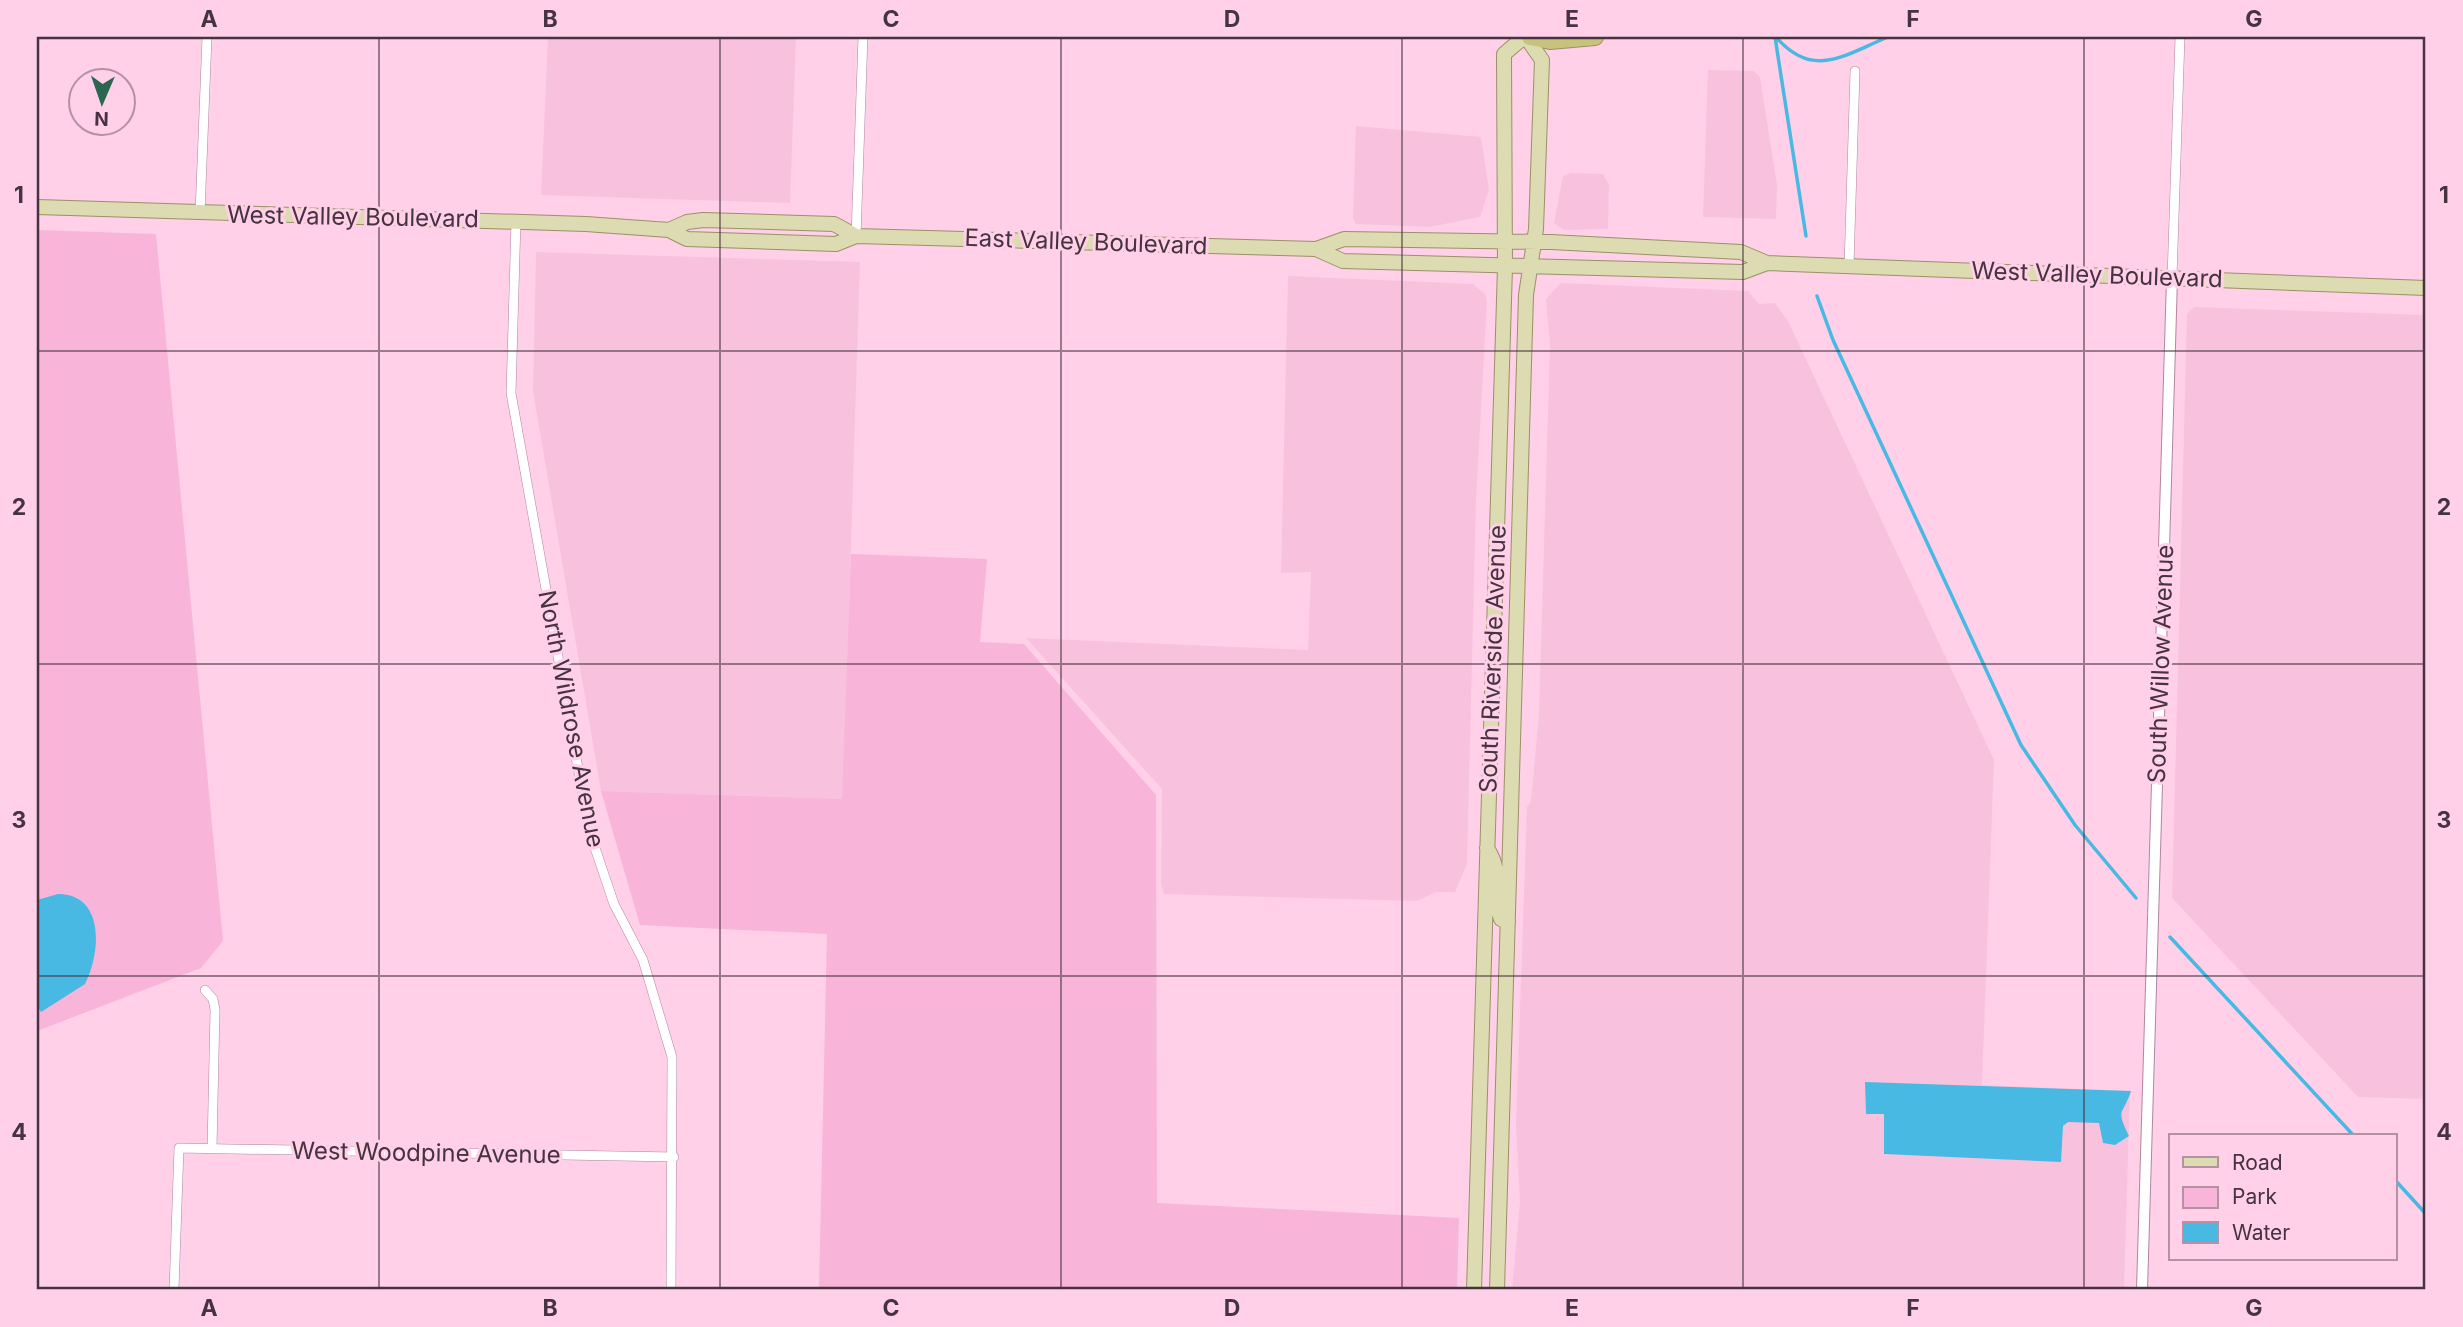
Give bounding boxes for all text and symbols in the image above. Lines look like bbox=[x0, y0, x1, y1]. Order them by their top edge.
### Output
text: A bbox=[200, 5, 218, 33]
text: B bbox=[542, 5, 558, 33]
text: C bbox=[882, 5, 900, 33]
text: D bbox=[1224, 5, 1240, 33]
text: E bbox=[1565, 5, 1579, 33]
text: F bbox=[1906, 5, 1920, 33]
text: G bbox=[2245, 5, 2263, 33]
north arrow bbox=[66, 66, 136, 136]
text: N bbox=[94, 107, 109, 130]
text: 1 bbox=[14, 181, 24, 209]
text: 1 bbox=[2439, 181, 2449, 209]
street label: West Valley Boulevard bbox=[227, 200, 479, 233]
street label: East Valley Boulevard bbox=[964, 223, 1208, 260]
street label: West Valley Boulevard bbox=[1971, 256, 2223, 293]
text: 2 bbox=[12, 493, 26, 521]
text: 2 bbox=[2437, 493, 2451, 521]
street label: South Riverside Avenue bbox=[1473, 524, 1512, 794]
street label: South Willow Avenue bbox=[2142, 544, 2179, 784]
street label: North Wildrose Avenue bbox=[532, 588, 611, 850]
text: 3 bbox=[12, 806, 26, 834]
text: 3 bbox=[2437, 806, 2451, 834]
text: 4 bbox=[11, 1118, 27, 1146]
text: 4 bbox=[2436, 1118, 2452, 1146]
legend bbox=[2169, 1134, 2396, 1260]
street label: West Woodpine Avenue bbox=[291, 1136, 561, 1169]
text: Road bbox=[2232, 1150, 2283, 1175]
text: Park bbox=[2232, 1184, 2277, 1209]
text: Water bbox=[2232, 1220, 2290, 1245]
text: A bbox=[200, 1294, 218, 1322]
text: B bbox=[542, 1294, 558, 1322]
text: C bbox=[882, 1294, 900, 1322]
text: D bbox=[1224, 1294, 1240, 1322]
text: E bbox=[1565, 1294, 1579, 1322]
text: F bbox=[1906, 1294, 1920, 1322]
text: G bbox=[2245, 1294, 2263, 1322]

